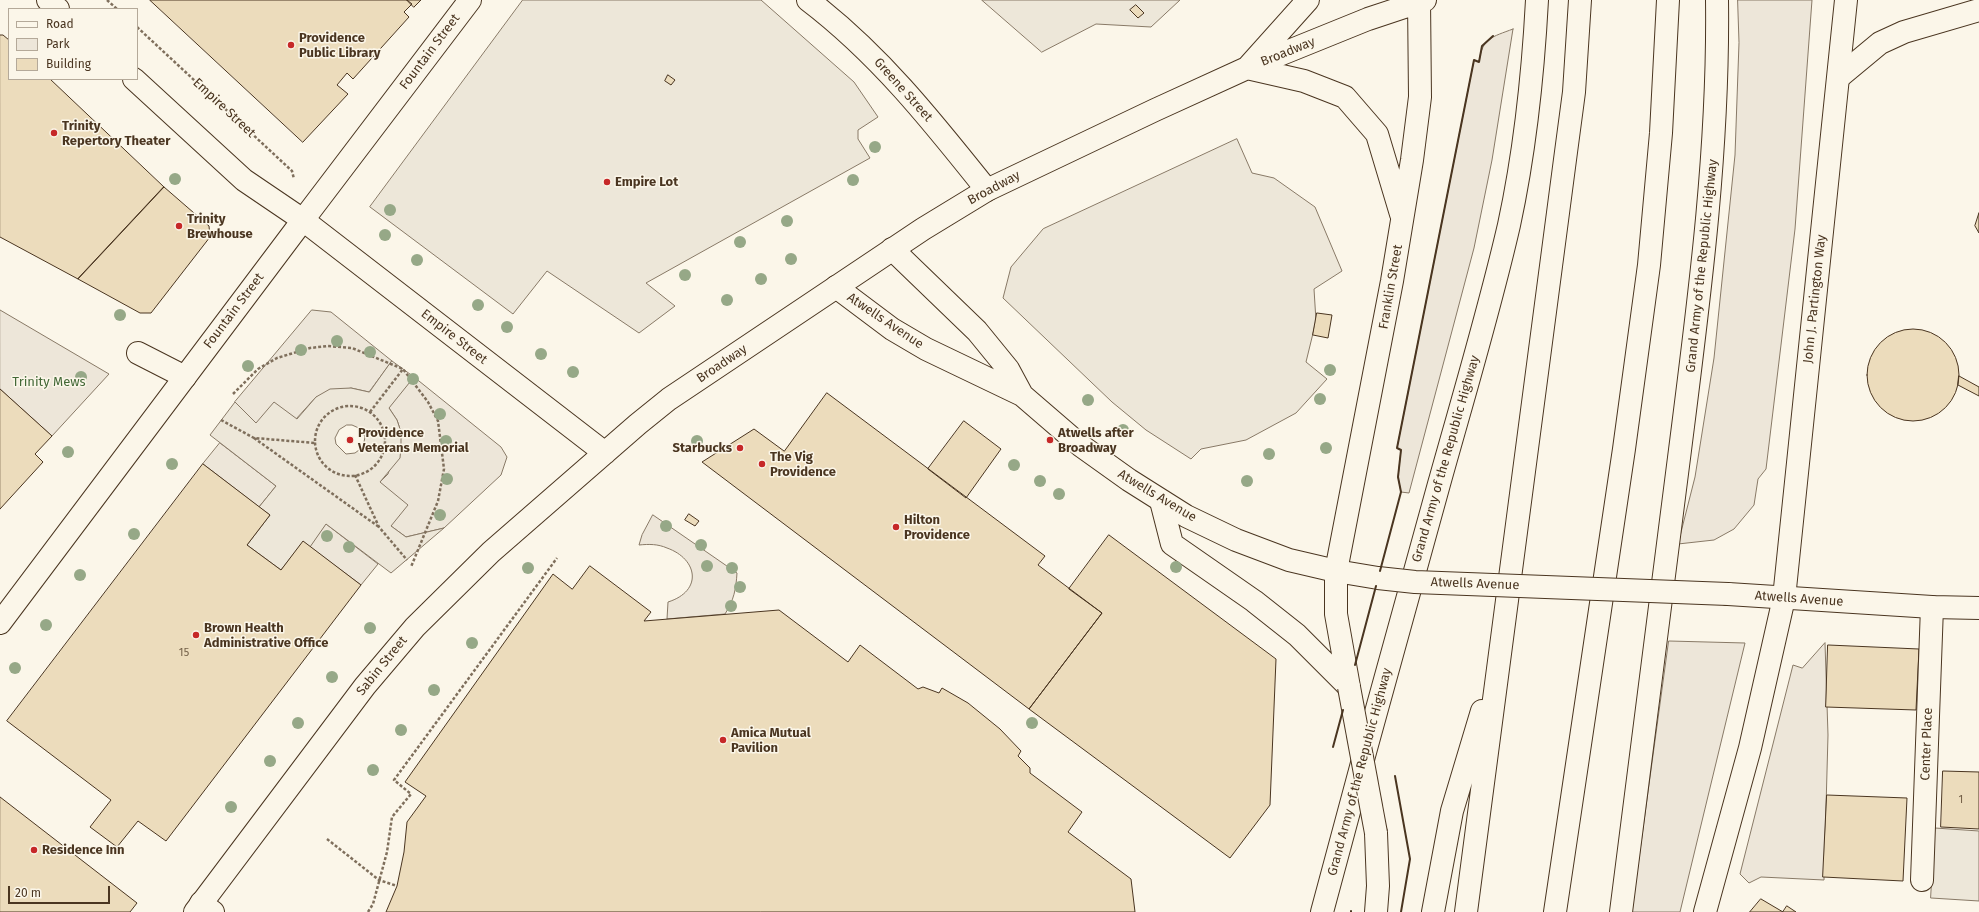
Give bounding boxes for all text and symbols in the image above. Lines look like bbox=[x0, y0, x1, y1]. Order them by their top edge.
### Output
legend bbox=[8, 8, 138, 80]
street label: Fountain Street bbox=[397, 11, 463, 93]
text: Road bbox=[46, 17, 74, 31]
place label: Providence Public Library bbox=[299, 30, 380, 61]
street label: Broadway bbox=[1259, 34, 1317, 70]
text: Park bbox=[46, 37, 70, 51]
marker: Providence Public Library bbox=[286, 40, 296, 50]
street label: Greene Street bbox=[870, 55, 936, 125]
text: Building bbox=[46, 57, 91, 71]
street label: Empire Street bbox=[190, 75, 258, 141]
place label: Trinity Repertory Theater bbox=[62, 118, 170, 149]
marker: Trinity Repertory Theater bbox=[49, 128, 59, 138]
street label: Grand Army of the Republic Highway bbox=[1683, 159, 1721, 373]
street label: Broadway bbox=[965, 168, 1023, 208]
place label: Empire Lot bbox=[615, 174, 678, 190]
marker: Empire Lot bbox=[602, 177, 612, 187]
place label: Trinity Brewhouse bbox=[187, 211, 253, 242]
marker: Trinity Brewhouse bbox=[174, 221, 184, 231]
street label: John J. Partington Way bbox=[1800, 234, 1830, 364]
street label: Franklin Street bbox=[1376, 243, 1406, 331]
street label: Fountain Street bbox=[201, 270, 267, 352]
street label: Atwells Avenue bbox=[844, 290, 926, 352]
street label: Empire Street bbox=[418, 306, 490, 368]
street label: Broadway bbox=[694, 342, 750, 386]
street label: Grand Army of the Republic Highway bbox=[1409, 354, 1483, 564]
park label: Trinity Mews bbox=[12, 374, 86, 390]
place label: Providence Veterans Memorial bbox=[358, 425, 469, 456]
place label: Atwells after Broadway bbox=[1058, 425, 1134, 456]
marker: Providence Veterans Memorial bbox=[345, 435, 355, 445]
marker: Atwells after Broadway bbox=[1045, 435, 1055, 445]
place label: Starbucks bbox=[673, 440, 732, 456]
marker: Starbucks bbox=[735, 443, 745, 453]
place label: The Vig Providence bbox=[770, 449, 836, 480]
marker: The Vig Providence bbox=[757, 459, 767, 469]
street label: Atwells Avenue bbox=[1115, 466, 1199, 526]
place label: Hilton Providence bbox=[904, 512, 970, 543]
marker: Hilton Providence bbox=[891, 522, 901, 532]
street label: Atwells Avenue bbox=[1430, 575, 1520, 593]
street label: Atwells Avenue bbox=[1754, 588, 1844, 610]
place label: Brown Health Administrative Office bbox=[204, 620, 329, 651]
marker: Brown Health Administrative Office bbox=[191, 630, 201, 640]
street label: Sabin Street bbox=[353, 633, 411, 699]
house number: 15 bbox=[179, 646, 189, 660]
street label: Grand Army of the Republic Highway bbox=[1325, 666, 1395, 878]
street label: Center Place bbox=[1918, 707, 1936, 781]
place label: Amica Mutual Pavilion bbox=[731, 725, 811, 756]
marker: Amica Mutual Pavilion bbox=[718, 735, 728, 745]
house number: 1 bbox=[1959, 793, 1963, 807]
place label: Residence Inn bbox=[42, 842, 124, 858]
marker: Residence Inn bbox=[29, 845, 39, 855]
scale bar bbox=[10, 878, 112, 904]
text: 20 m bbox=[15, 886, 41, 900]

